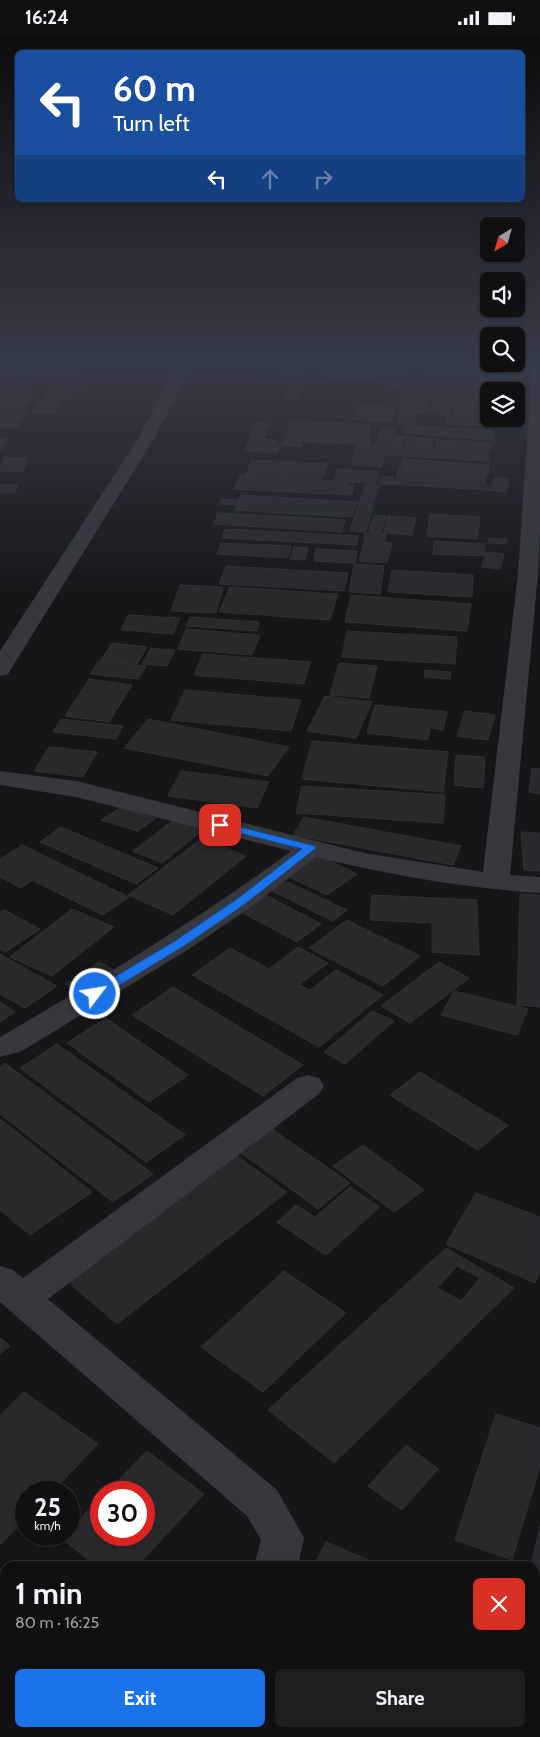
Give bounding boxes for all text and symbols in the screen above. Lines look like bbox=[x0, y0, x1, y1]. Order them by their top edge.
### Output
text: 16:24 bbox=[25, 6, 69, 29]
text: 60 m bbox=[113, 67, 196, 110]
icon: left bbox=[30, 70, 95, 135]
text: Turn left bbox=[113, 110, 190, 137]
icon: left bbox=[203, 165, 231, 193]
icon: ahead bbox=[256, 165, 284, 193]
icon: right bbox=[309, 165, 337, 193]
north arrow bbox=[480, 217, 525, 263]
map controls bbox=[480, 217, 525, 427]
button: sound bbox=[480, 272, 525, 317]
button: search bbox=[480, 327, 525, 372]
button: layers bbox=[480, 382, 525, 427]
pin bbox=[199, 804, 241, 846]
icon: arrive bbox=[206, 811, 234, 839]
position arrow bbox=[68, 967, 120, 1019]
speed limit sign: 30 bbox=[90, 1481, 155, 1546]
text: 25 bbox=[34, 1492, 61, 1522]
text: km/h bbox=[34, 1518, 61, 1533]
text: 1 min bbox=[15, 1575, 83, 1612]
button: close bbox=[473, 1578, 525, 1630]
text: 80 m · 16:25 bbox=[15, 1613, 99, 1632]
button: Exit bbox=[15, 1669, 265, 1727]
button: Share bbox=[275, 1669, 525, 1727]

